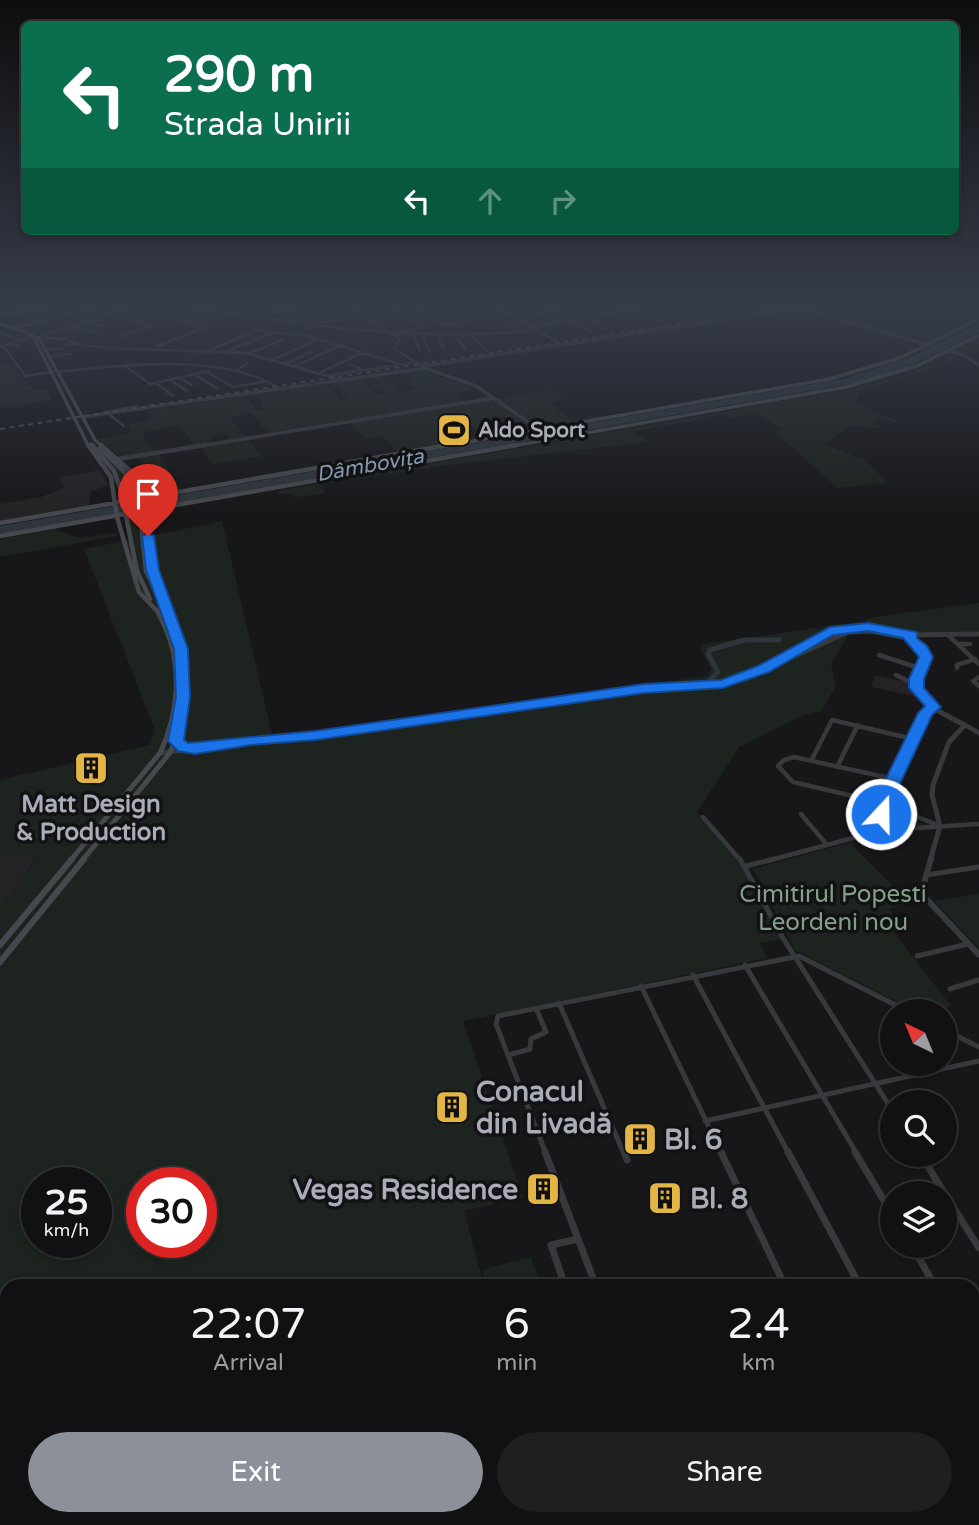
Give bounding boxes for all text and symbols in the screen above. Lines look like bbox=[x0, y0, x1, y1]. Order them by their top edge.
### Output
text: 290 m bbox=[164, 46, 314, 105]
icon: left bbox=[49, 49, 140, 140]
text: Strada Unirii bbox=[164, 106, 351, 144]
icon: left bbox=[398, 182, 436, 220]
icon: ahead bbox=[471, 182, 509, 220]
icon: right bbox=[544, 182, 582, 220]
sports icon: Aldo Sport bbox=[435, 411, 473, 449]
place label: Aldo Sport bbox=[478, 418, 585, 443]
water label: Dâmbovița bbox=[314, 444, 427, 487]
pin bbox=[118, 464, 178, 536]
icon: arrive bbox=[129, 475, 167, 513]
building icon: Matt Design & Production bbox=[72, 749, 110, 787]
position arrow bbox=[844, 777, 918, 851]
place label: Matt Design & Production bbox=[16, 790, 166, 847]
park label: Cimitirul Popesti Leordeni nou bbox=[739, 880, 927, 937]
north arrow bbox=[880, 999, 957, 1076]
map controls bbox=[880, 999, 957, 1258]
place label: Conacul din Livadă bbox=[476, 1075, 612, 1141]
building icon: Conacul din Livadă bbox=[433, 1088, 471, 1126]
button: search bbox=[880, 1090, 957, 1167]
building icon: Bl. 6 bbox=[621, 1120, 659, 1158]
place label: Bl. 6 bbox=[664, 1123, 722, 1157]
speed limit sign: 30 bbox=[126, 1167, 217, 1258]
building icon: Vegas Residence bbox=[524, 1170, 562, 1208]
place label: Vegas Residence bbox=[293, 1173, 518, 1207]
building icon: Bl. 8 bbox=[646, 1179, 684, 1217]
button: layers bbox=[880, 1181, 957, 1258]
text: 25 bbox=[45, 1182, 88, 1224]
place label: Bl. 8 bbox=[690, 1182, 748, 1216]
text: km/h bbox=[44, 1219, 89, 1241]
text: 22:07 bbox=[190, 1299, 306, 1350]
text: 6 bbox=[504, 1299, 530, 1350]
text: 2.4 bbox=[727, 1299, 790, 1350]
text: Arrival bbox=[213, 1349, 284, 1377]
text: min bbox=[496, 1349, 537, 1377]
text: km bbox=[742, 1349, 775, 1377]
button: Exit bbox=[28, 1432, 483, 1512]
button: Share bbox=[497, 1432, 952, 1512]

